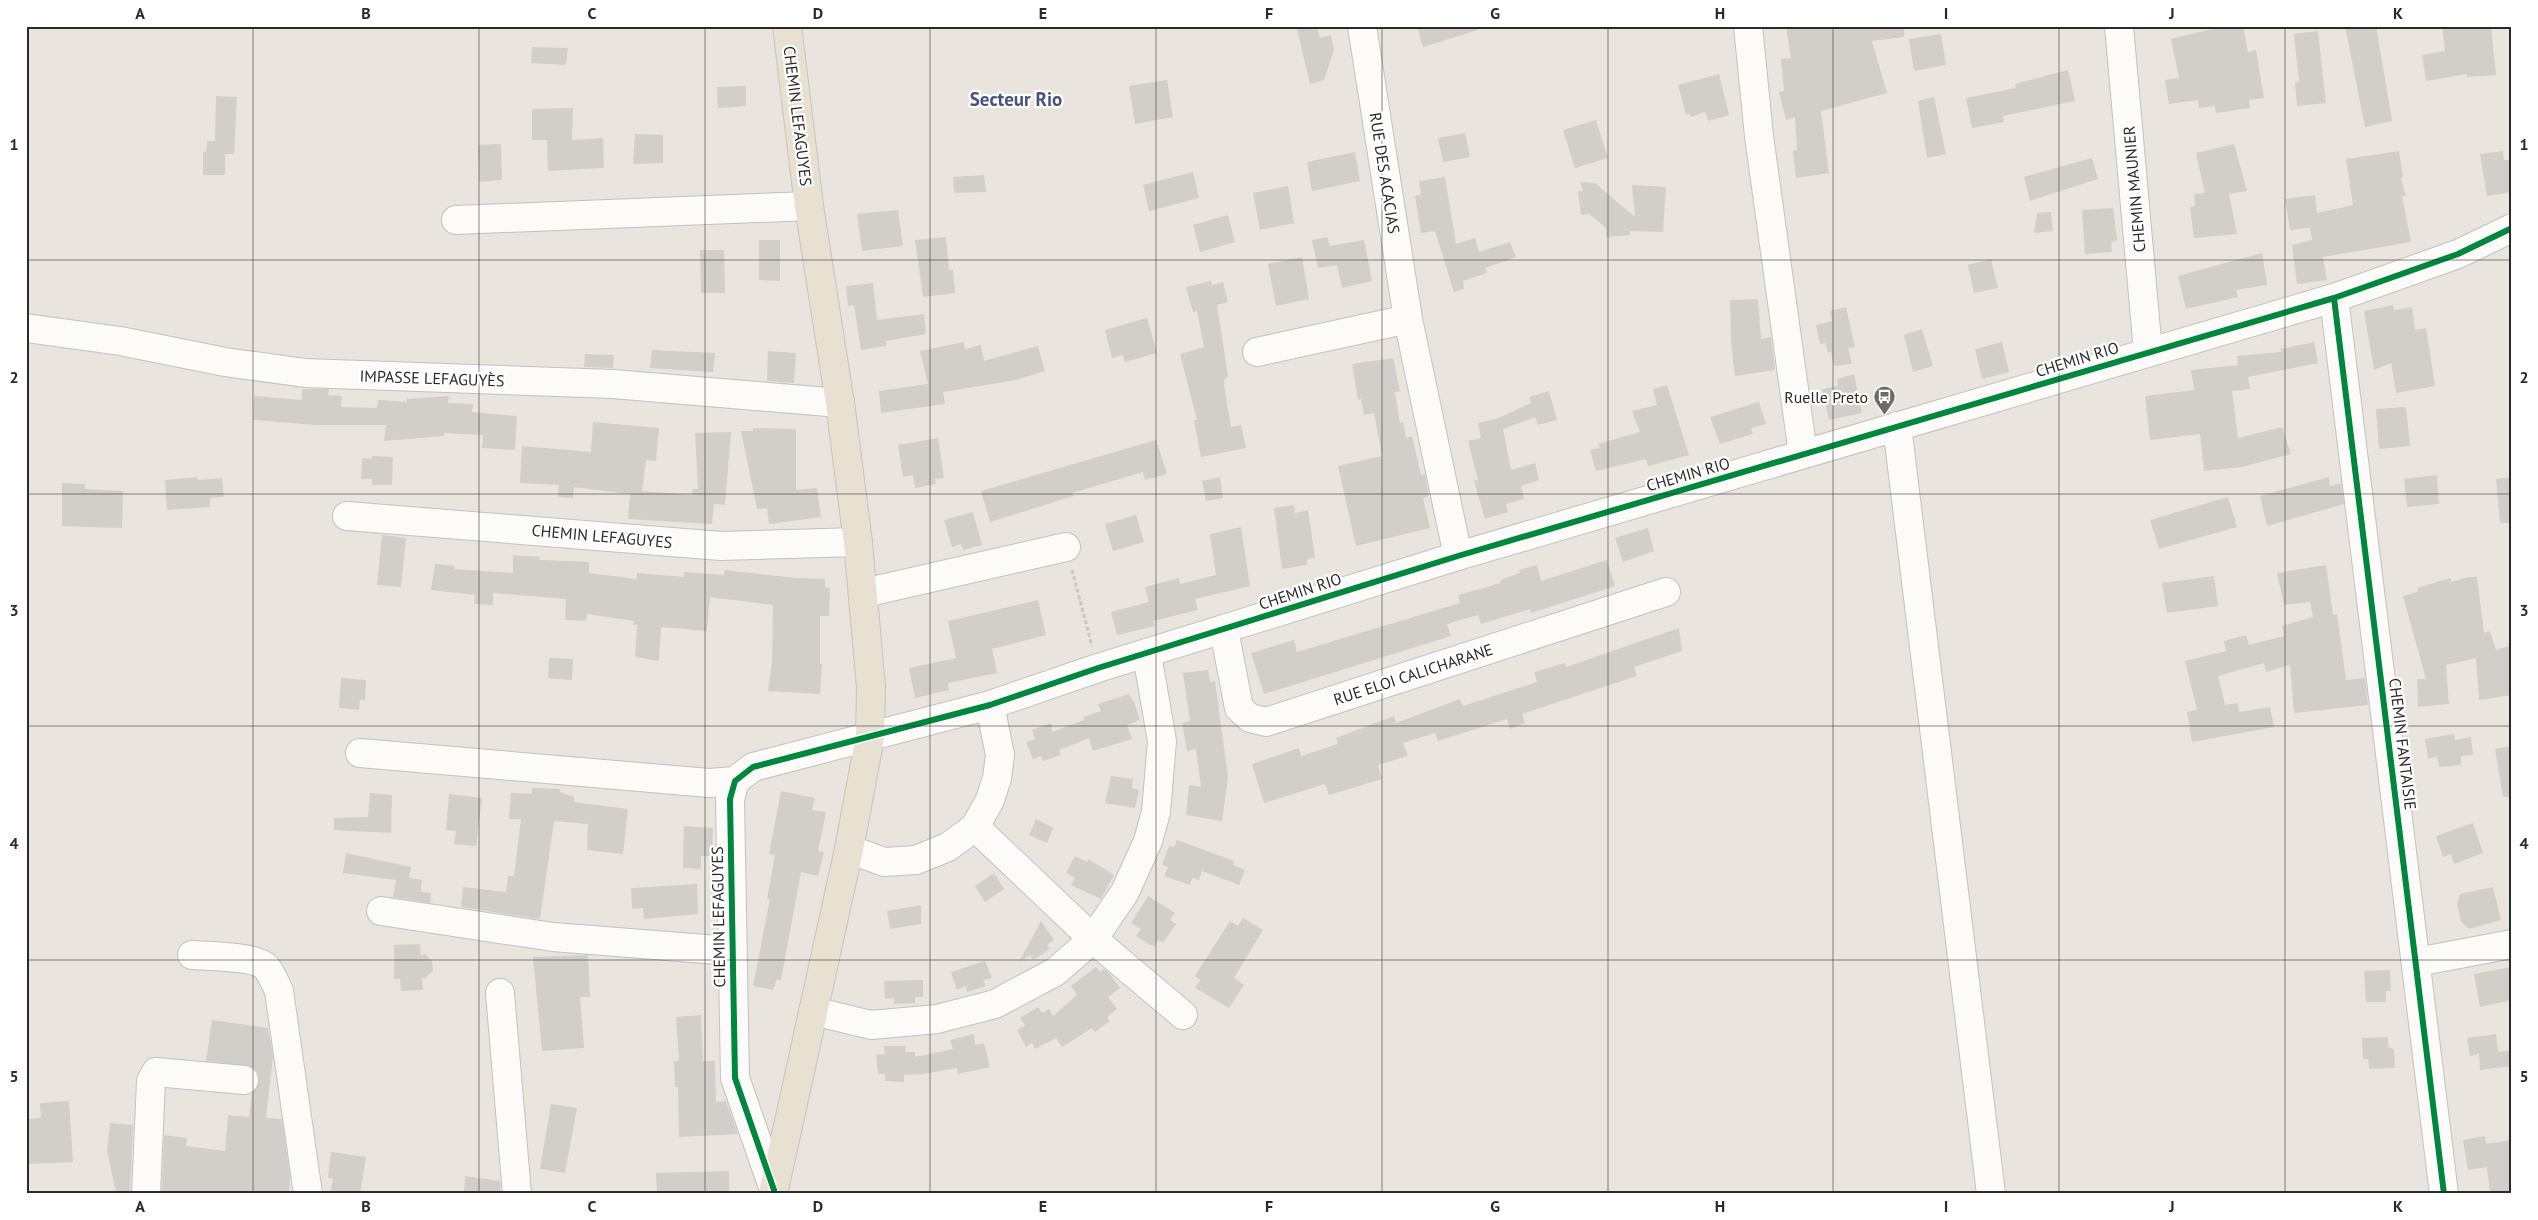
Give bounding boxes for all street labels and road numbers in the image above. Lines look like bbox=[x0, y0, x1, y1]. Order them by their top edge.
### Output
street label: CHEMIN LEFAGUYES bbox=[779, 45, 817, 187]
street label: RUE DES ACACIAS bbox=[1366, 111, 1404, 235]
street label: CHEMIN MAUNIER bbox=[2119, 125, 2149, 253]
street label: CHEMIN RIO bbox=[2033, 337, 2121, 381]
street label: IMPASSE LEFAGUYÈS bbox=[359, 365, 505, 391]
street label: CHEMIN RIO bbox=[1644, 453, 1732, 495]
street label: CHEMIN LEFAGUYES bbox=[531, 520, 673, 552]
street label: CHEMIN RIO bbox=[1256, 568, 1344, 614]
street label: RUE ELOI CALICHARANE bbox=[1331, 639, 1495, 709]
street label: CHEMIN FANTAISIE bbox=[2385, 677, 2421, 811]
street label: CHEMIN LEFAGUYES bbox=[707, 846, 729, 988]

